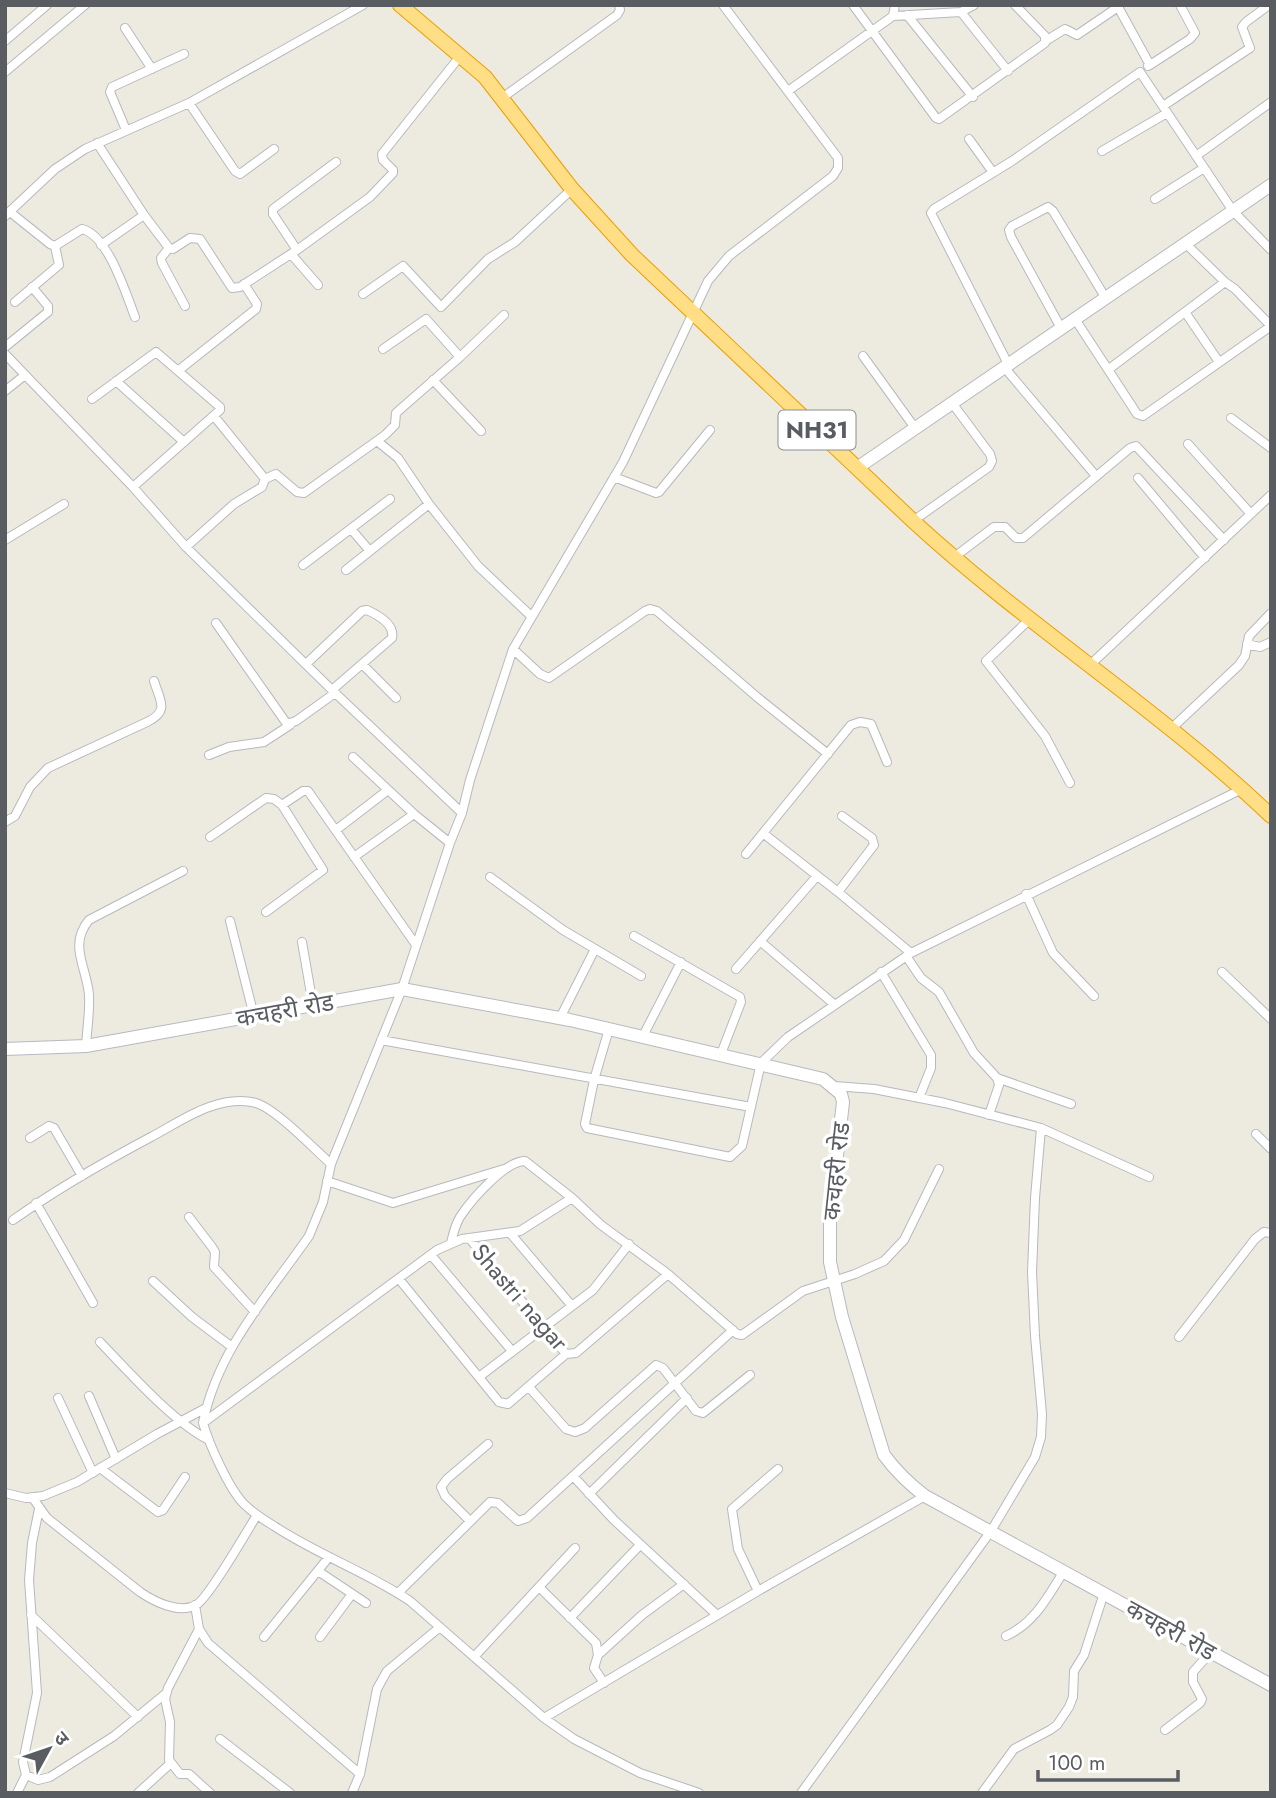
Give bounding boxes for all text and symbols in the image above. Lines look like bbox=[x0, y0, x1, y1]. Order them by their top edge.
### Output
road number: NH31 bbox=[778, 410, 856, 450]
street label: कचहरी रोड bbox=[233, 984, 338, 1036]
street label: कचहरी रोड bbox=[813, 1119, 859, 1222]
street label: Shastri nagar bbox=[463, 1236, 577, 1359]
street label: कचहरी रोड bbox=[1119, 1591, 1224, 1670]
north arrow bbox=[14, 1714, 84, 1784]
text: उ bbox=[48, 1725, 76, 1752]
scale bar bbox=[1038, 1738, 1178, 1782]
text: 100 m bbox=[1048, 1748, 1105, 1778]

